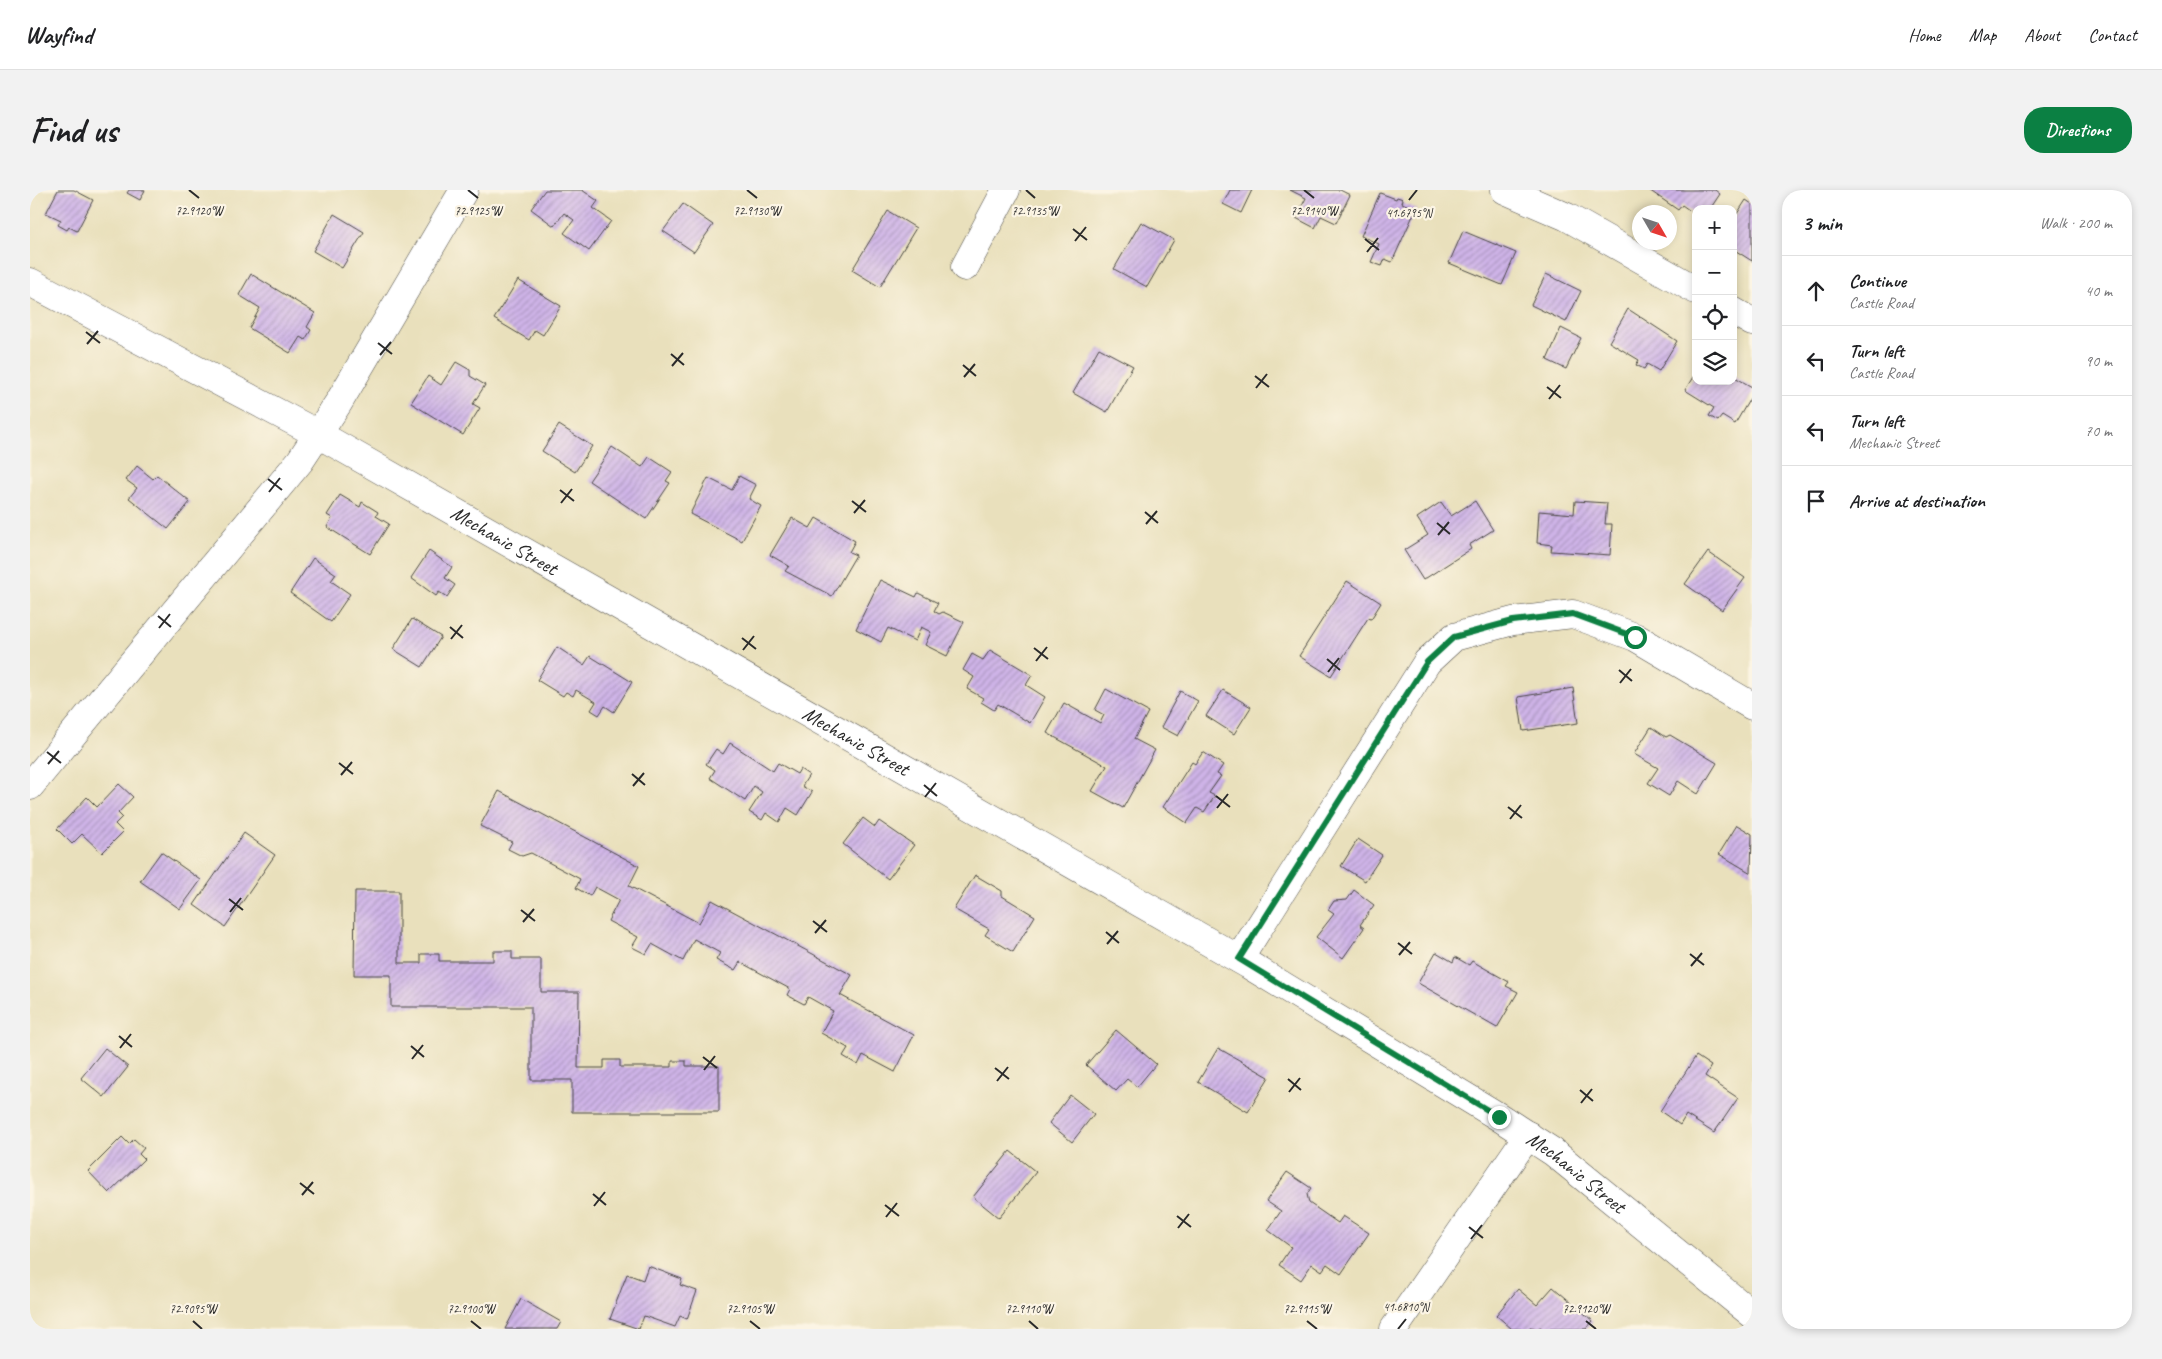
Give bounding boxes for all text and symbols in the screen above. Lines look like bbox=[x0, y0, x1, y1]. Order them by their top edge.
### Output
text: Wayfind bbox=[25, 20, 92, 50]
text: Home bbox=[1908, 24, 1941, 46]
text: Map bbox=[1969, 24, 1996, 46]
text: About bbox=[2024, 24, 2060, 46]
text: Contact bbox=[2088, 24, 2137, 46]
button: Directions bbox=[2024, 107, 2132, 153]
text: Find us bbox=[30, 108, 117, 153]
text: 72.9120°W bbox=[176, 203, 225, 219]
text: 72.9125°W bbox=[455, 203, 504, 219]
text: 72.9130°W bbox=[734, 203, 783, 219]
text: 72.9135°W bbox=[1012, 203, 1061, 219]
text: 72.9140°W bbox=[1291, 203, 1340, 219]
text: 41.6795°N bbox=[1386, 205, 1433, 221]
north arrow bbox=[1632, 205, 1677, 250]
map controls bbox=[1692, 205, 1737, 385]
button: + bbox=[1692, 205, 1737, 250]
text: 3 min bbox=[1802, 210, 1842, 236]
text: Walk · 200 m bbox=[2040, 213, 2112, 233]
button: − bbox=[1692, 250, 1737, 295]
text: Continue bbox=[1849, 269, 1906, 293]
icon: ahead bbox=[1802, 277, 1830, 305]
text: 40 m bbox=[2085, 281, 2112, 301]
text: Castle Road bbox=[1849, 293, 1913, 313]
button: locate bbox=[1692, 295, 1737, 340]
text: Turn left bbox=[1849, 339, 1904, 363]
button: layers bbox=[1692, 340, 1737, 385]
icon: left bbox=[1802, 347, 1830, 375]
text: 90 m bbox=[2085, 351, 2112, 371]
text: Castle Road bbox=[1849, 363, 1913, 383]
text: Turn left bbox=[1849, 409, 1904, 433]
icon: left bbox=[1802, 417, 1830, 445]
text: 70 m bbox=[2085, 421, 2112, 441]
text: Mechanic Street bbox=[1849, 433, 1939, 453]
icon: arrive bbox=[1802, 487, 1830, 515]
text: Arrive at destination bbox=[1849, 489, 1985, 513]
street label: Mechanic Street bbox=[446, 500, 564, 582]
route start bbox=[1624, 626, 1647, 649]
street label: Mechanic Street bbox=[798, 700, 916, 783]
route end bbox=[1488, 1106, 1511, 1129]
street label: Mechanic Street bbox=[1522, 1125, 1633, 1220]
text: 41.6810°N bbox=[1383, 1299, 1430, 1315]
text: 72.9095°W bbox=[170, 1301, 219, 1317]
text: 72.9100°W bbox=[448, 1301, 497, 1317]
text: 72.9105°W bbox=[727, 1301, 776, 1317]
text: 72.9110°W bbox=[1006, 1301, 1055, 1317]
text: 72.9115°W bbox=[1284, 1301, 1333, 1317]
text: 72.9120°W bbox=[1563, 1301, 1612, 1317]

